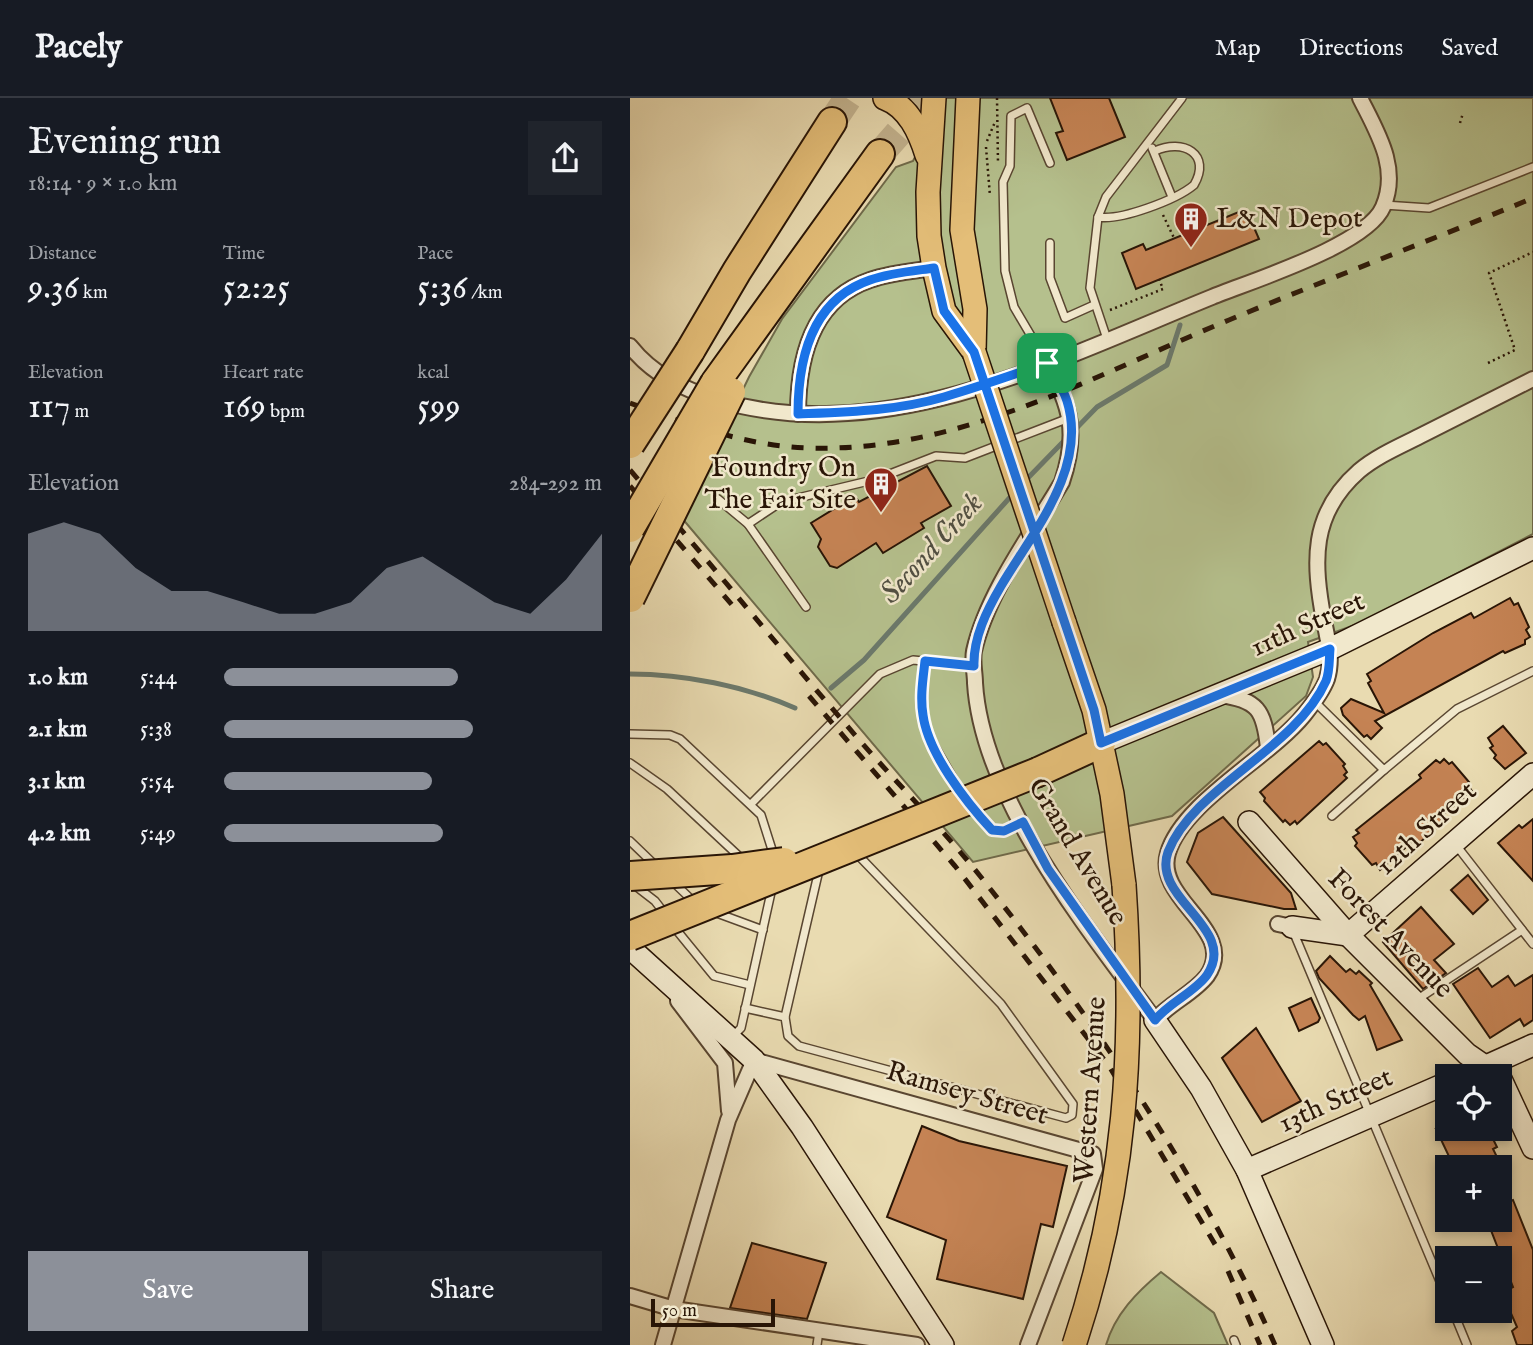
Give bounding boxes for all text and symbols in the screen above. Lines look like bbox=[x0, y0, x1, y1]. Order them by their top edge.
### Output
text: Pacely bbox=[35, 27, 122, 69]
text: Map bbox=[1215, 33, 1261, 64]
text: Directions bbox=[1299, 33, 1403, 64]
text: Saved bbox=[1441, 33, 1498, 64]
text: Evening run bbox=[28, 119, 222, 167]
button: share bbox=[528, 121, 602, 195]
text: 18:14 · 9 × 1.0 km bbox=[28, 169, 178, 198]
building icon: L&N Depot bbox=[1172, 200, 1210, 249]
place label: L&N Depot bbox=[1216, 202, 1363, 237]
text: Distance bbox=[28, 242, 97, 266]
text: Time bbox=[223, 242, 265, 266]
text: Pace bbox=[417, 242, 453, 266]
text: 9.36 bbox=[28, 266, 79, 311]
text: 52:25 bbox=[223, 266, 290, 311]
text: 5:36 bbox=[417, 266, 467, 311]
text: km bbox=[79, 281, 108, 305]
text: /km bbox=[467, 281, 503, 305]
pin bbox=[1017, 333, 1077, 393]
icon: arrive bbox=[1028, 344, 1066, 382]
text: Elevation bbox=[28, 361, 103, 385]
text: Heart rate bbox=[223, 361, 304, 385]
text: kcal bbox=[417, 361, 449, 385]
text: 117 bbox=[28, 385, 70, 430]
text: 169 bbox=[223, 385, 266, 430]
text: 599 bbox=[417, 385, 461, 430]
text: m bbox=[70, 400, 89, 424]
text: bpm bbox=[266, 400, 305, 424]
place label: Foundry On The Fair Site bbox=[704, 451, 856, 518]
building icon: Foundry On The Fair Site bbox=[862, 465, 900, 514]
text: Elevation bbox=[28, 469, 119, 498]
text: 284–292 m bbox=[509, 469, 602, 498]
water label: Second Creek bbox=[872, 486, 992, 612]
street label: 11th Street bbox=[1246, 584, 1371, 666]
text: 1.0 km bbox=[28, 663, 88, 692]
text: 5:44 bbox=[140, 663, 177, 692]
text: 2.1 km bbox=[28, 715, 87, 744]
text: 5:38 bbox=[140, 715, 172, 744]
text: 3.1 km bbox=[28, 767, 85, 796]
text: 5:54 bbox=[140, 767, 174, 796]
street label: Grand Avenue bbox=[1019, 772, 1135, 932]
street label: 12th Street bbox=[1369, 774, 1485, 883]
text: 4.2 km bbox=[28, 819, 91, 848]
text: 5:49 bbox=[140, 819, 176, 848]
street label: Forest Avenue bbox=[1319, 862, 1461, 1006]
street label: Western Avenue bbox=[1067, 995, 1115, 1185]
street label: Ramsey Street bbox=[882, 1054, 1052, 1134]
street label: 13th Street bbox=[1274, 1060, 1399, 1142]
map controls bbox=[1435, 1064, 1512, 1323]
button: locate bbox=[1435, 1064, 1512, 1141]
button: + bbox=[1435, 1155, 1512, 1232]
button: − bbox=[1435, 1246, 1512, 1323]
button: Save bbox=[28, 1251, 308, 1331]
button: Share bbox=[322, 1251, 602, 1331]
scale bar bbox=[651, 1296, 775, 1328]
text: 50 m bbox=[662, 1299, 697, 1323]

